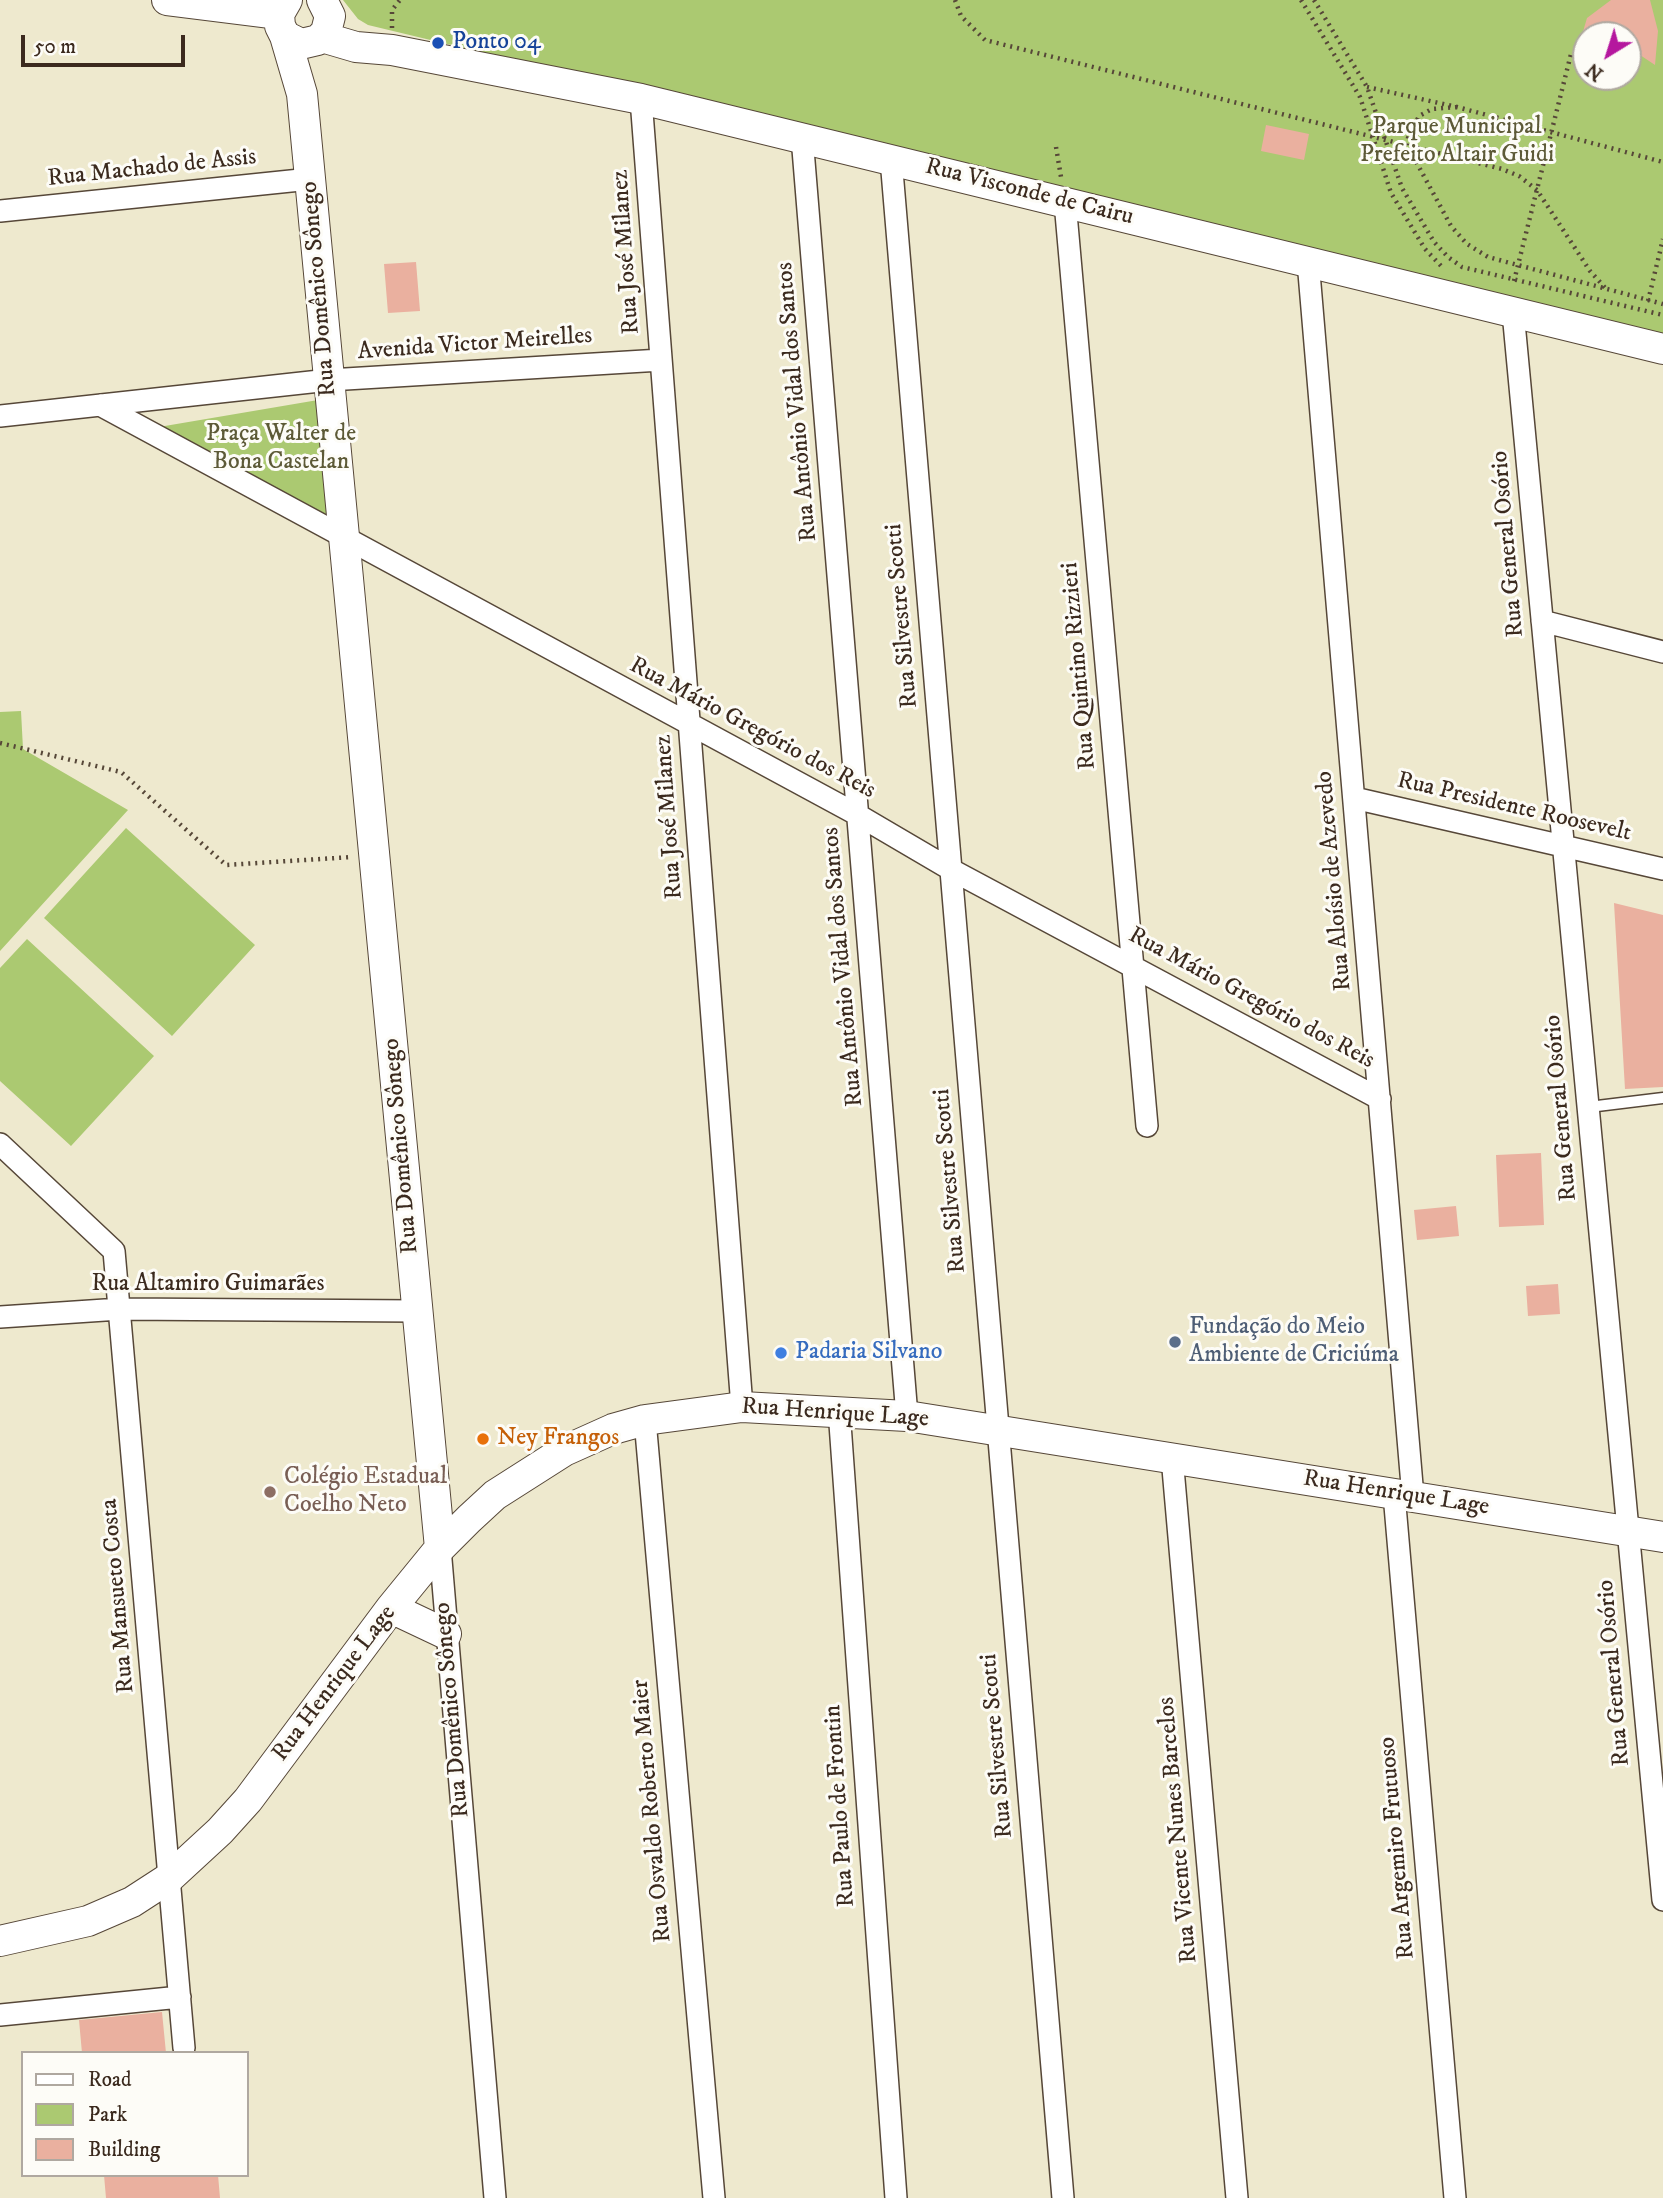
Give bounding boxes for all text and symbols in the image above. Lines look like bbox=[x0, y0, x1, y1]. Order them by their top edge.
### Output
scale bar bbox=[24, 21, 189, 65]
north arrow bbox=[1572, 21, 1642, 91]
place label: Ponto 04 bbox=[452, 29, 541, 57]
text: 50 m bbox=[34, 34, 76, 60]
marker: Ponto 04 bbox=[430, 35, 446, 51]
text: N bbox=[1582, 58, 1608, 85]
park label: Parque Municipal Prefeito Altair Guidi bbox=[1360, 114, 1554, 170]
street label: Rua Machado de Assis bbox=[46, 144, 258, 194]
street label: Rua Visconde de Cairu bbox=[922, 153, 1136, 233]
street label: Rua José Milanez bbox=[607, 169, 647, 335]
street label: Rua Domênico Sônego bbox=[296, 180, 344, 398]
street label: Rua Antônio Vidal dos Santos bbox=[771, 261, 825, 543]
street label: Avenida Victor Meirelles bbox=[357, 322, 593, 368]
park label: Praça Walter de Bona Castelan bbox=[206, 421, 356, 477]
street label: Rua General Osório bbox=[1487, 450, 1531, 638]
street label: Rua Silvestre Scotti bbox=[881, 523, 925, 709]
street label: Rua Quintino Rizzieri bbox=[1057, 561, 1103, 771]
street label: Rua Mário Gregório dos Reis bbox=[624, 652, 880, 806]
street label: Rua José Milanez bbox=[650, 734, 690, 900]
street label: Rua Presidente Roosevelt bbox=[1394, 767, 1634, 849]
street label: Rua Aloísio de Azevedo bbox=[1311, 770, 1359, 992]
street label: Rua Antônio Vidal dos Santos bbox=[817, 826, 871, 1108]
street label: Rua Mário Gregório dos Reis bbox=[1123, 922, 1379, 1076]
street label: Rua General Osório bbox=[1540, 1014, 1584, 1202]
street label: Rua Domênico Sônego bbox=[378, 1037, 426, 1255]
street label: Rua Silvestre Scotti bbox=[929, 1088, 973, 1274]
street label: Rua Altamiro Guimarães bbox=[91, 1271, 325, 1299]
place label: Fundação do Meio Ambiente de Criciúma bbox=[1189, 1314, 1399, 1370]
marker: Fundação do Meio Ambiente de Criciúma bbox=[1167, 1334, 1183, 1350]
place label: Padaria Silvano bbox=[795, 1339, 942, 1367]
marker: Padaria Silvano bbox=[773, 1345, 789, 1361]
street label: Rua Henrique Lage bbox=[740, 1393, 930, 1435]
place label: Ney Frangos bbox=[497, 1425, 619, 1453]
marker: Ney Frangos bbox=[475, 1431, 491, 1447]
place label: Colégio Estadual Coelho Neto bbox=[284, 1464, 447, 1520]
street label: Rua Henrique Lage bbox=[1301, 1465, 1491, 1523]
marker: Colégio Estadual Coelho Neto bbox=[262, 1484, 278, 1500]
street label: Rua Mansueto Costa bbox=[96, 1498, 142, 1694]
street label: Rua General Osório bbox=[1593, 1579, 1637, 1767]
street label: Rua Henrique Lage bbox=[267, 1600, 403, 1768]
street label: Rua Domênico Sônego bbox=[429, 1601, 477, 1819]
street label: Rua Silvestre Scotti bbox=[976, 1653, 1020, 1839]
street label: Rua Osvaldo Roberto Maier bbox=[627, 1678, 679, 1944]
street label: Rua Vicente Nunes Barcelos bbox=[1153, 1696, 1205, 1964]
street label: Rua Paulo de Frontin bbox=[820, 1704, 862, 1908]
street label: Rua Argemiro Frutuoso bbox=[1374, 1735, 1422, 1961]
legend bbox=[21, 2051, 248, 2177]
text: Road bbox=[88, 2067, 132, 2093]
text: Park bbox=[88, 2102, 127, 2128]
text: Building bbox=[88, 2137, 160, 2163]

